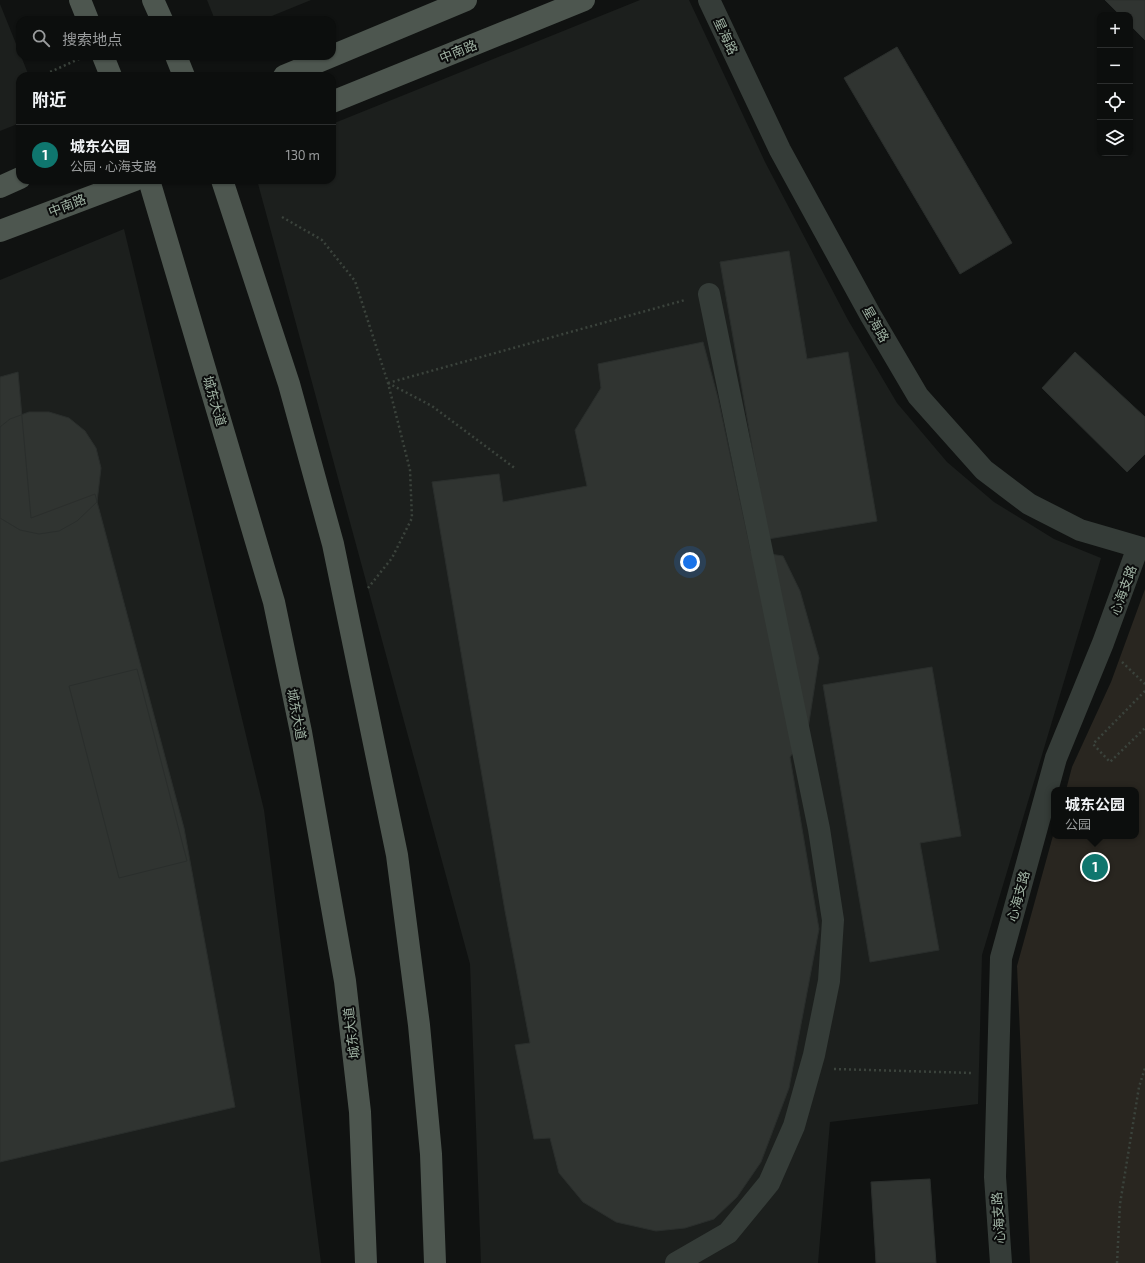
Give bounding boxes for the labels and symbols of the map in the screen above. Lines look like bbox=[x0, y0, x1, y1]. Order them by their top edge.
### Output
street label: 星海路 bbox=[711, 15, 741, 57]
street label: 中南路 bbox=[437, 36, 479, 66]
street label: 中南路 bbox=[46, 191, 88, 219]
street label: 星海路 bbox=[859, 303, 893, 345]
street label: 城东大道 bbox=[200, 374, 230, 428]
your location bbox=[680, 552, 700, 572]
street label: 心海支路 bbox=[1107, 563, 1139, 617]
street label: 城东大道 bbox=[284, 687, 310, 741]
pin: 1 bbox=[1082, 852, 1108, 882]
street label: 心海支路 bbox=[1004, 869, 1032, 923]
street label: 城东大道 bbox=[340, 1006, 362, 1060]
street label: 心海支路 bbox=[988, 1191, 1008, 1245]

